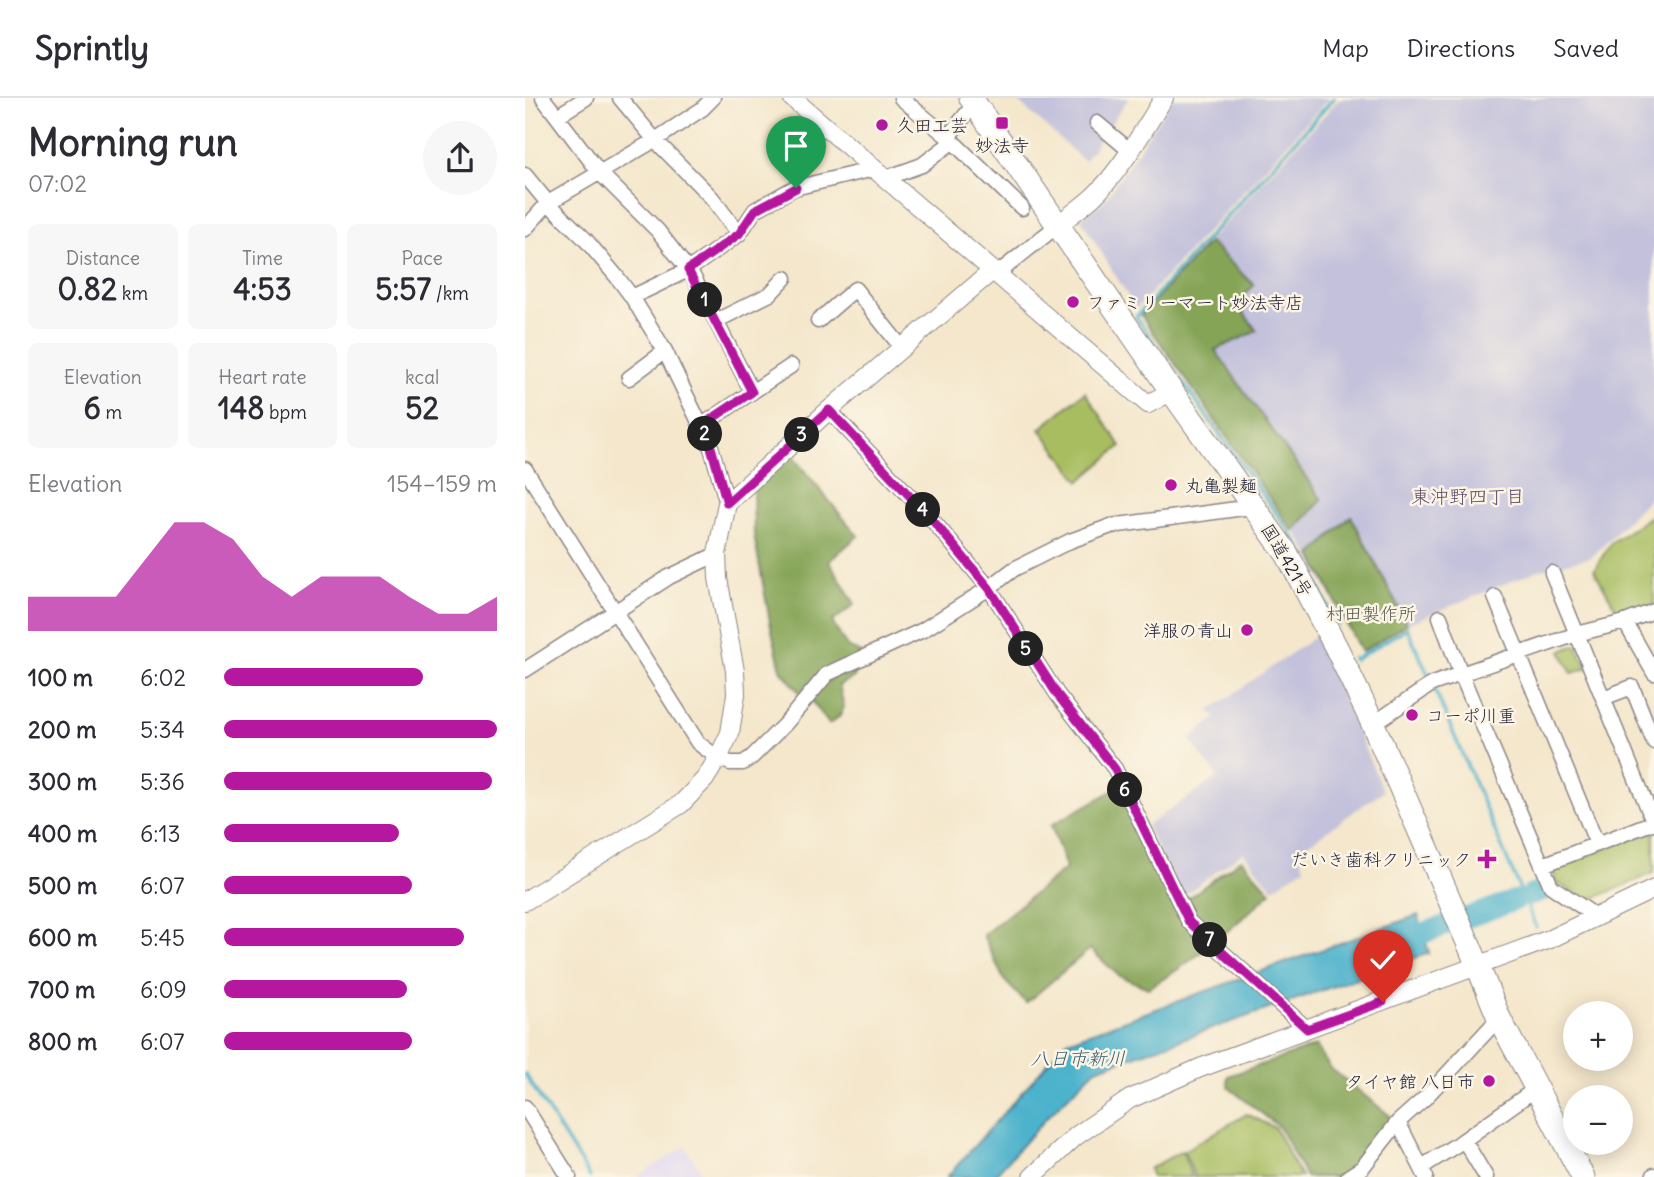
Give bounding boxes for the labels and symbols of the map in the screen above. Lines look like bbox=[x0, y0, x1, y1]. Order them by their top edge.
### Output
place label: 久田工芸 bbox=[896, 114, 968, 137]
marker: 妙法寺 bbox=[994, 115, 1010, 131]
pin bbox=[766, 116, 826, 188]
marker: 久田工芸 bbox=[874, 117, 890, 133]
place label: 妙法寺 bbox=[975, 134, 1029, 157]
pin: 1 bbox=[687, 282, 723, 318]
place label: ファミリーマート妙法寺店 bbox=[1087, 291, 1303, 314]
marker: ファミリーマート妙法寺店 bbox=[1065, 294, 1081, 310]
pin: 2 bbox=[687, 416, 723, 452]
pin: 3 bbox=[785, 418, 819, 452]
place label: 丸亀製麺 bbox=[1185, 474, 1257, 497]
marker: 丸亀製麺 bbox=[1163, 477, 1179, 493]
district label: 東沖野四丁目 bbox=[1411, 484, 1525, 508]
pin: 4 bbox=[905, 492, 941, 528]
street label: 国道421号 bbox=[1256, 519, 1318, 601]
park label: 村田製作所 bbox=[1326, 602, 1416, 625]
place label: 洋服の青山 bbox=[1143, 619, 1233, 642]
marker: 洋服の青山 bbox=[1239, 622, 1255, 638]
pin: 5 bbox=[1009, 632, 1043, 666]
place label: コーポ川重 bbox=[1426, 704, 1516, 727]
marker: コーポ川重 bbox=[1404, 707, 1420, 723]
pin: 6 bbox=[1107, 772, 1143, 808]
place label: だいき歯科クリニック bbox=[1291, 848, 1471, 871]
marker: だいき歯科クリニック bbox=[1477, 849, 1497, 869]
pin: 7 bbox=[1193, 922, 1227, 958]
pin bbox=[1353, 930, 1413, 1002]
water label: 八日市新川 bbox=[1030, 1046, 1126, 1070]
place label: タイヤ館 八日市 bbox=[1345, 1070, 1475, 1093]
marker: タイヤ館 八日市 bbox=[1481, 1073, 1497, 1089]

